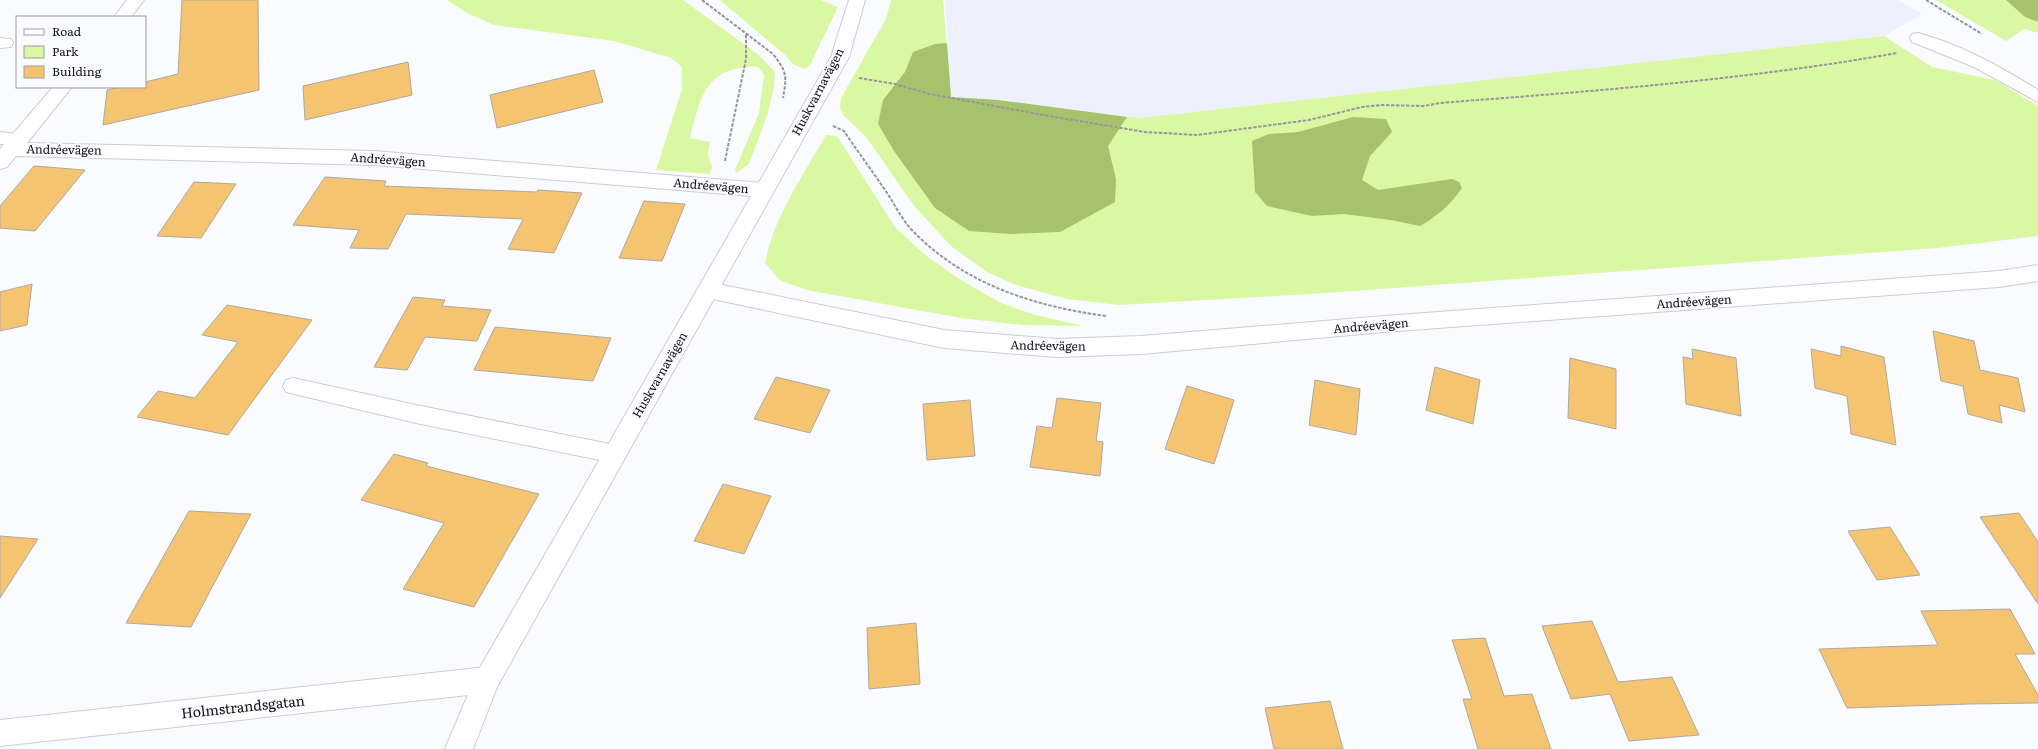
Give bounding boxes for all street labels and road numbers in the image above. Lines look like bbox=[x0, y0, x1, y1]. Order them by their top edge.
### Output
street label: Huskvarnavägen bbox=[786, 44, 848, 139]
street label: Andréevägen bbox=[26, 139, 102, 159]
street label: Andréevägen bbox=[350, 147, 426, 171]
street label: Andréevägen bbox=[673, 173, 750, 197]
street label: Andréevägen bbox=[1656, 289, 1732, 313]
street label: Andréevägen bbox=[1333, 313, 1409, 337]
street label: Huskvarnavägen bbox=[627, 328, 691, 421]
street label: Andréevägen bbox=[1010, 335, 1086, 355]
street label: Holmstrandsgatan bbox=[180, 690, 306, 722]

